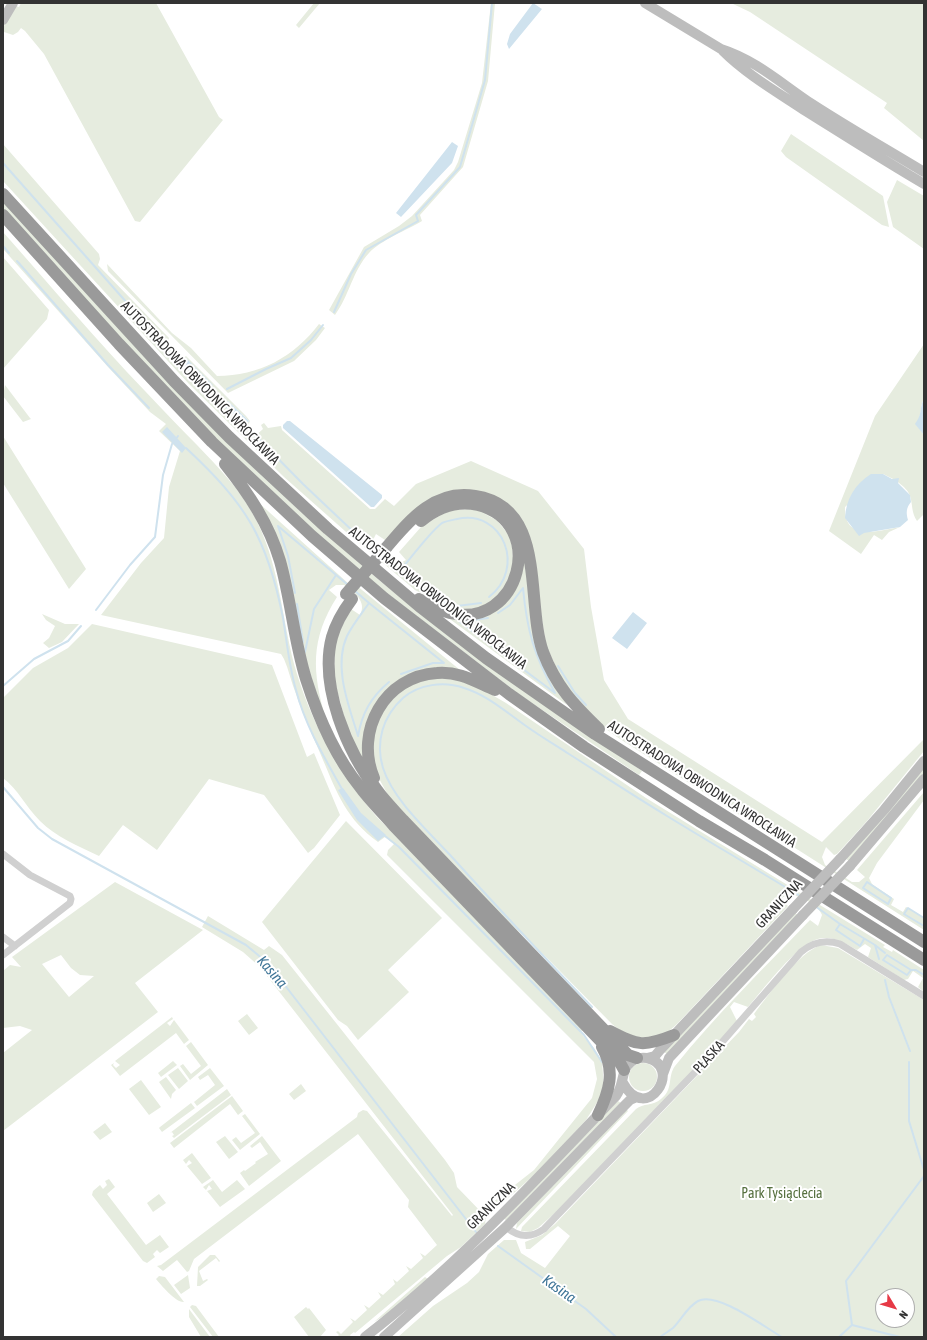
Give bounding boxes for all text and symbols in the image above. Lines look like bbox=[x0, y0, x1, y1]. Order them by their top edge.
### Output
street label: AUTOSTRADOWA OBWODNICA WROCŁAWIA bbox=[117, 298, 283, 468]
street label: AUTOSTRADOWA OBWODNICA WROCŁAWIA bbox=[346, 523, 530, 673]
street label: AUTOSTRADOWA OBWODNICA WROCŁAWIA bbox=[605, 717, 799, 851]
street label: GRANICZNA bbox=[752, 876, 806, 932]
water label: Kasina bbox=[253, 952, 291, 992]
street label: PŁASKA bbox=[690, 1037, 728, 1077]
street label: GRANICZNA bbox=[463, 1179, 519, 1233]
park label: Park Tysiąclecia bbox=[741, 1186, 823, 1202]
water label: Kasina bbox=[539, 1271, 579, 1307]
north arrow bbox=[875, 1288, 915, 1328]
text: N bbox=[897, 1309, 910, 1321]

